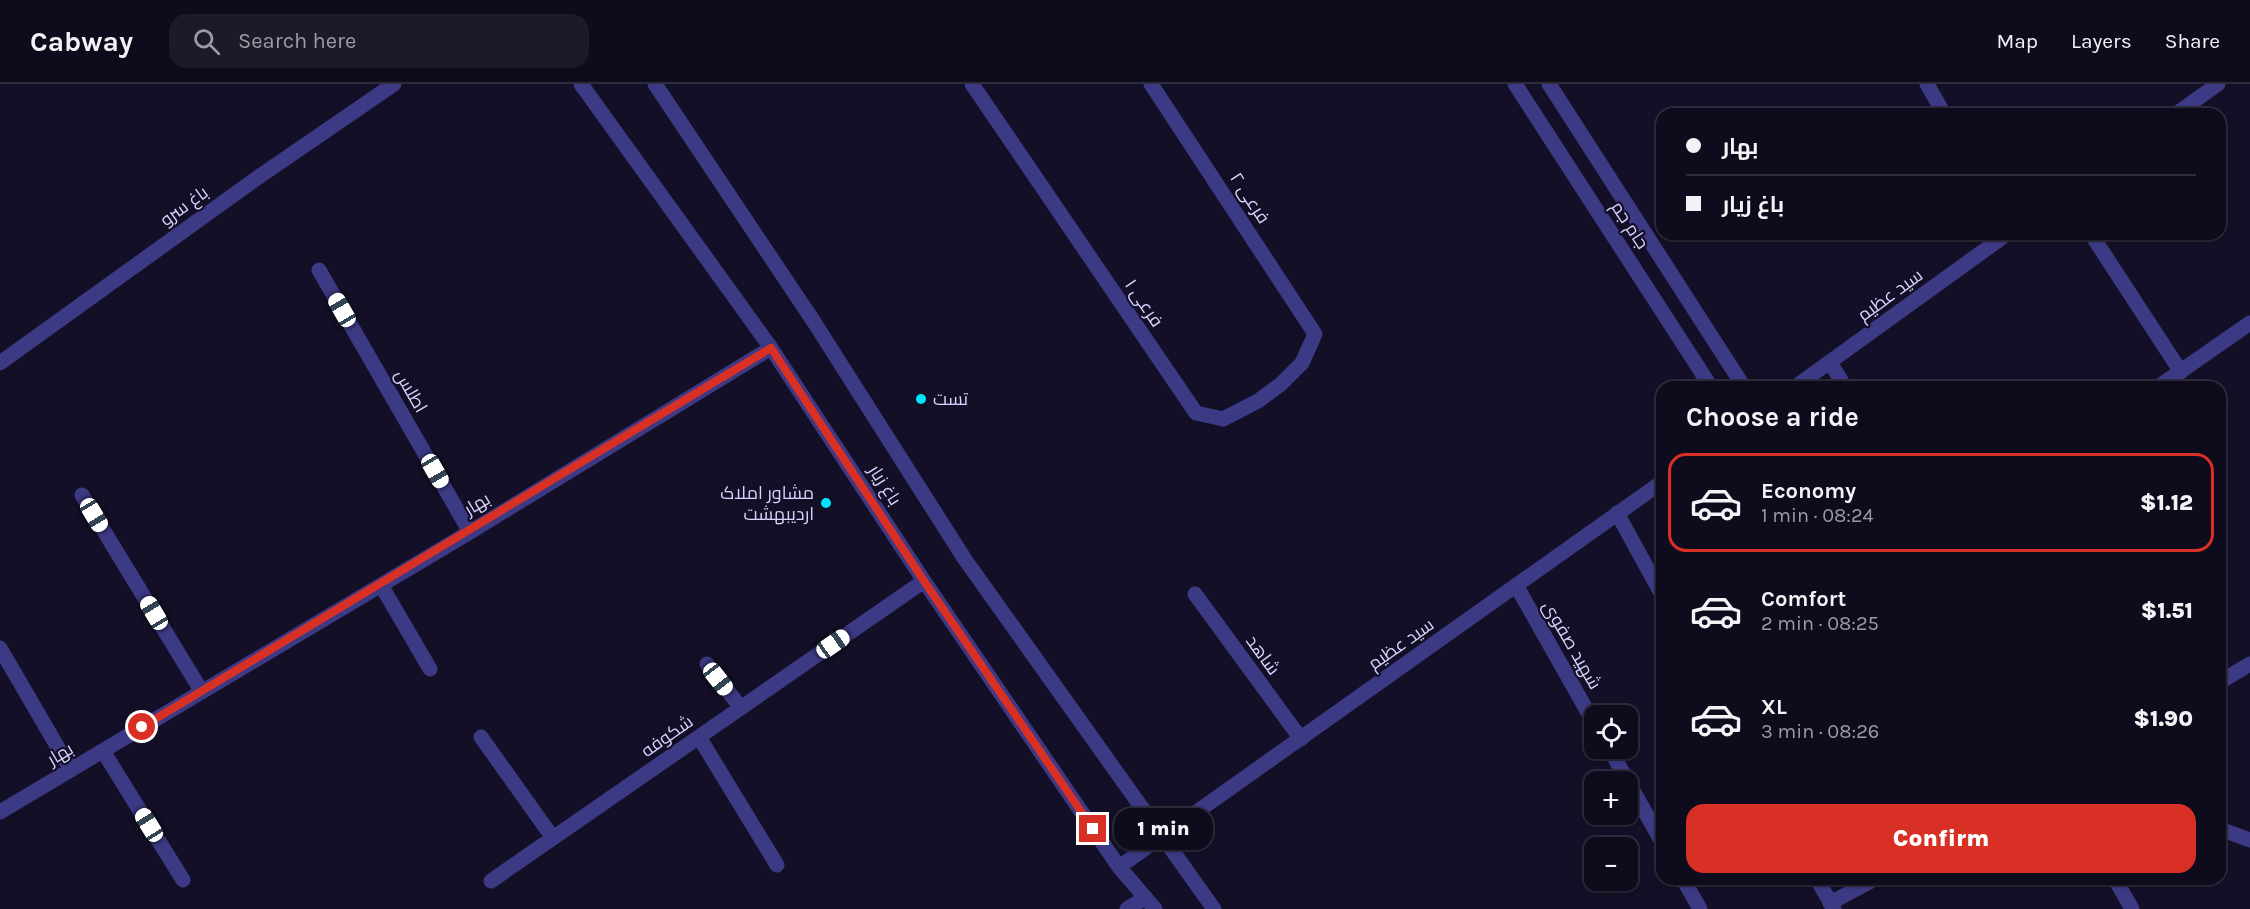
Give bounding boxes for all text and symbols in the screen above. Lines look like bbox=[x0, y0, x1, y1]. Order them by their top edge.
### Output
search box bbox=[169, 14, 589, 68]
text: Cabway bbox=[30, 25, 133, 58]
icon: search bbox=[190, 25, 223, 58]
text: Search here bbox=[238, 28, 356, 54]
text: Map bbox=[1996, 29, 2038, 53]
text: Layers bbox=[2071, 29, 2132, 53]
text: Share bbox=[2165, 29, 2220, 53]
text: بهار bbox=[1722, 134, 1758, 160]
street label: فرعی ۲ bbox=[1225, 168, 1275, 228]
street label: باغ سرو bbox=[156, 181, 213, 232]
text: باغ زیار bbox=[1722, 192, 1784, 218]
street label: جام جم bbox=[1606, 197, 1654, 254]
street label: سید عظیم bbox=[1853, 264, 1928, 327]
street label: فرعی ۱ bbox=[1120, 275, 1168, 331]
car bbox=[325, 290, 359, 330]
street label: اطلس bbox=[390, 365, 432, 417]
place label: تست bbox=[933, 388, 968, 410]
marker: تست bbox=[914, 392, 928, 406]
text: Choose a ride bbox=[1686, 401, 1859, 433]
car bbox=[418, 451, 452, 491]
street label: باغ زیار bbox=[862, 460, 906, 510]
icon: car bbox=[1689, 476, 1743, 530]
text: Economy bbox=[1761, 478, 1856, 504]
place label: مشاور املاک اردیبهشت bbox=[720, 482, 814, 525]
street label: بهار bbox=[459, 488, 494, 521]
text: $1.12 bbox=[2140, 490, 2193, 516]
car bbox=[77, 495, 111, 535]
marker: مشاور املاک اردیبهشت bbox=[819, 496, 833, 510]
text: 1 min · 08:24 bbox=[1761, 504, 1874, 527]
icon: car bbox=[1689, 584, 1743, 638]
text: Comfort bbox=[1761, 586, 1846, 612]
car bbox=[137, 593, 171, 633]
street label: شهید صفوی bbox=[1538, 597, 1606, 693]
text: $1.51 bbox=[2141, 598, 2193, 624]
text: 2 min · 08:25 bbox=[1761, 612, 1879, 635]
street label: سید عظیم bbox=[1364, 613, 1439, 675]
car bbox=[813, 626, 853, 662]
street label: شاهد bbox=[1241, 631, 1285, 679]
car bbox=[700, 659, 736, 699]
icon: car bbox=[1689, 692, 1743, 746]
text: XL bbox=[1761, 694, 1787, 720]
map controls bbox=[1584, 705, 1638, 891]
button: locate bbox=[1584, 705, 1638, 759]
text: $1.90 bbox=[2134, 706, 2193, 732]
street label: شکوفه bbox=[637, 710, 697, 762]
route start bbox=[128, 713, 155, 740]
text: 3 min · 08:26 bbox=[1761, 720, 1879, 743]
street label: بهار bbox=[42, 738, 77, 771]
button: + bbox=[1584, 771, 1638, 825]
button: Confirm bbox=[1686, 804, 2196, 873]
car bbox=[132, 805, 166, 845]
callout: 1 min bbox=[1114, 808, 1213, 850]
route end bbox=[1079, 815, 1106, 842]
text: 1 min bbox=[1137, 817, 1190, 840]
button: − bbox=[1584, 837, 1638, 891]

